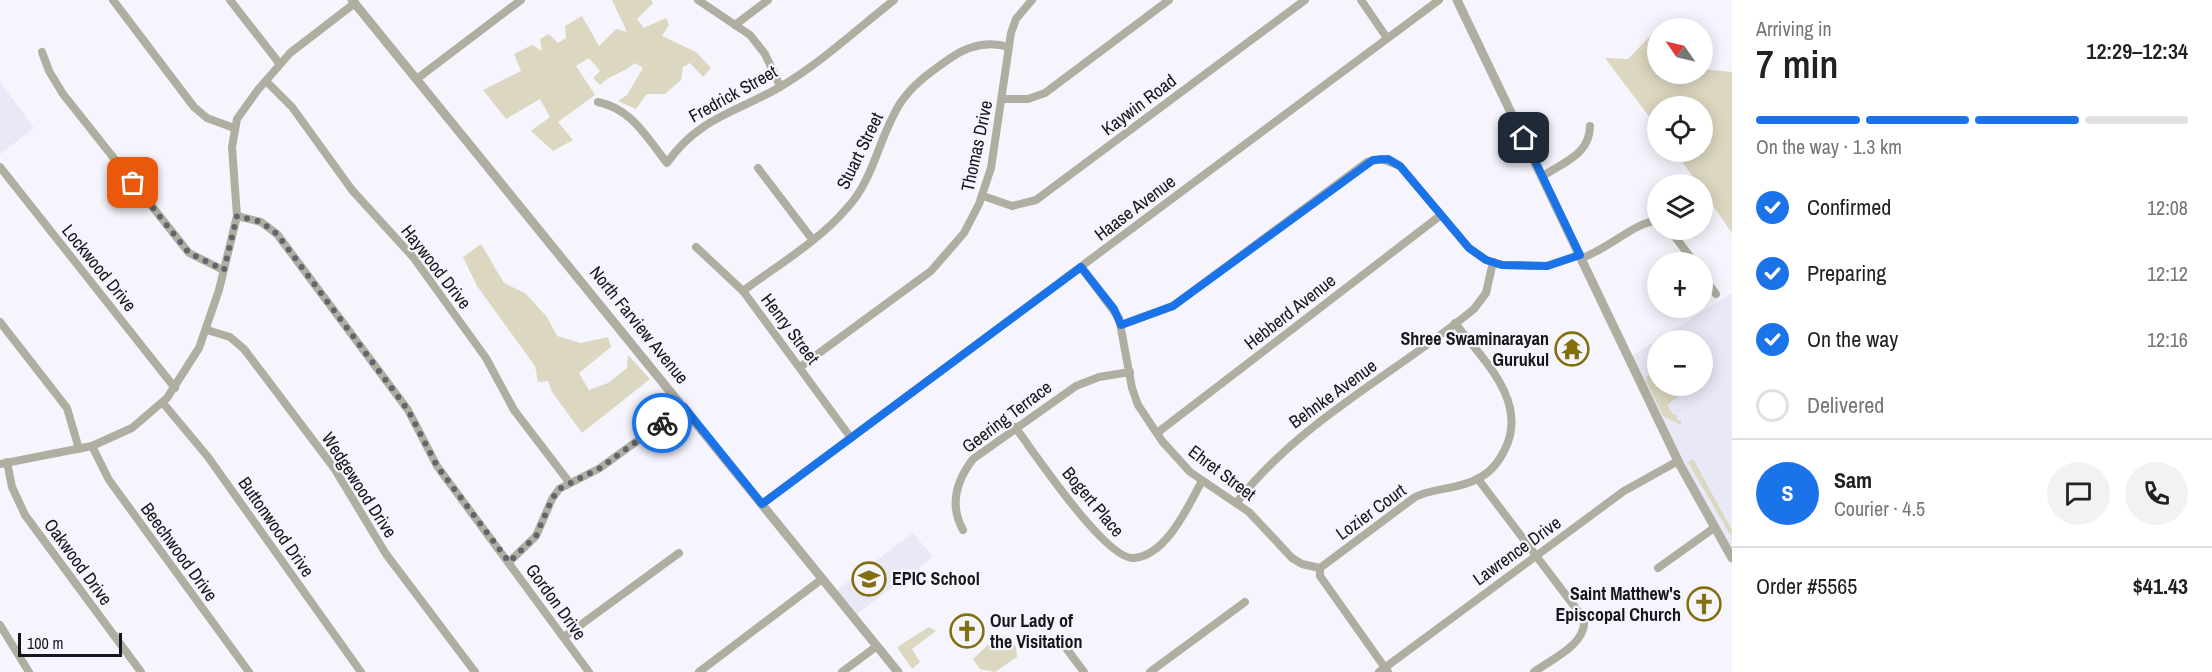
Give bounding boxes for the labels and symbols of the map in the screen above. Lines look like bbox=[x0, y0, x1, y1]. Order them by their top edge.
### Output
north arrow bbox=[1647, 18, 1713, 84]
street label: Fredrick Street bbox=[684, 59, 782, 128]
street label: Kaywin Road bbox=[1096, 68, 1181, 141]
street label: Thomas Drive bbox=[955, 98, 998, 194]
street label: Stuart Street bbox=[830, 108, 889, 194]
pin bbox=[1498, 112, 1549, 163]
pin bbox=[107, 157, 158, 208]
street label: Haase Avenue bbox=[1089, 169, 1180, 246]
street label: Lockwood Drive bbox=[56, 219, 142, 317]
street label: Haywood Drive bbox=[395, 219, 477, 314]
street label: North Farview Avenue bbox=[584, 260, 695, 389]
street label: Hebberd Avenue bbox=[1239, 268, 1341, 355]
street label: Henry Street bbox=[755, 288, 825, 369]
place label: Shree Swaminarayan Gurukul bbox=[1401, 326, 1549, 372]
temple icon: Shree Swaminarayan Gurukul bbox=[1554, 331, 1590, 367]
street label: Behnke Avenue bbox=[1284, 353, 1382, 434]
street label: Geering Terrace bbox=[957, 375, 1057, 459]
courier bbox=[632, 393, 692, 453]
street label: Wedgewood Drive bbox=[316, 427, 403, 542]
street label: Ehret Street bbox=[1183, 439, 1261, 506]
street label: Bogert Place bbox=[1057, 461, 1130, 542]
street label: Buttonwood Drive bbox=[233, 471, 320, 582]
street label: Lozier Court bbox=[1331, 478, 1411, 546]
street label: Beechwood Drive bbox=[135, 497, 224, 606]
street label: Lawrence Drive bbox=[1468, 510, 1566, 591]
street label: Oakwood Drive bbox=[38, 513, 118, 610]
street label: Gordon Drive bbox=[520, 559, 593, 645]
school or university icon: EPIC School bbox=[851, 561, 887, 597]
place label: EPIC School bbox=[892, 566, 980, 591]
place label: Saint Matthew's Episcopal Church bbox=[1556, 581, 1681, 627]
church icon: Saint Matthew's Episcopal Church bbox=[1686, 586, 1722, 622]
place label: Our Lady of the Visitation bbox=[990, 608, 1082, 654]
church icon: Our Lady of the Visitation bbox=[949, 613, 985, 649]
scale bar bbox=[18, 630, 122, 658]

